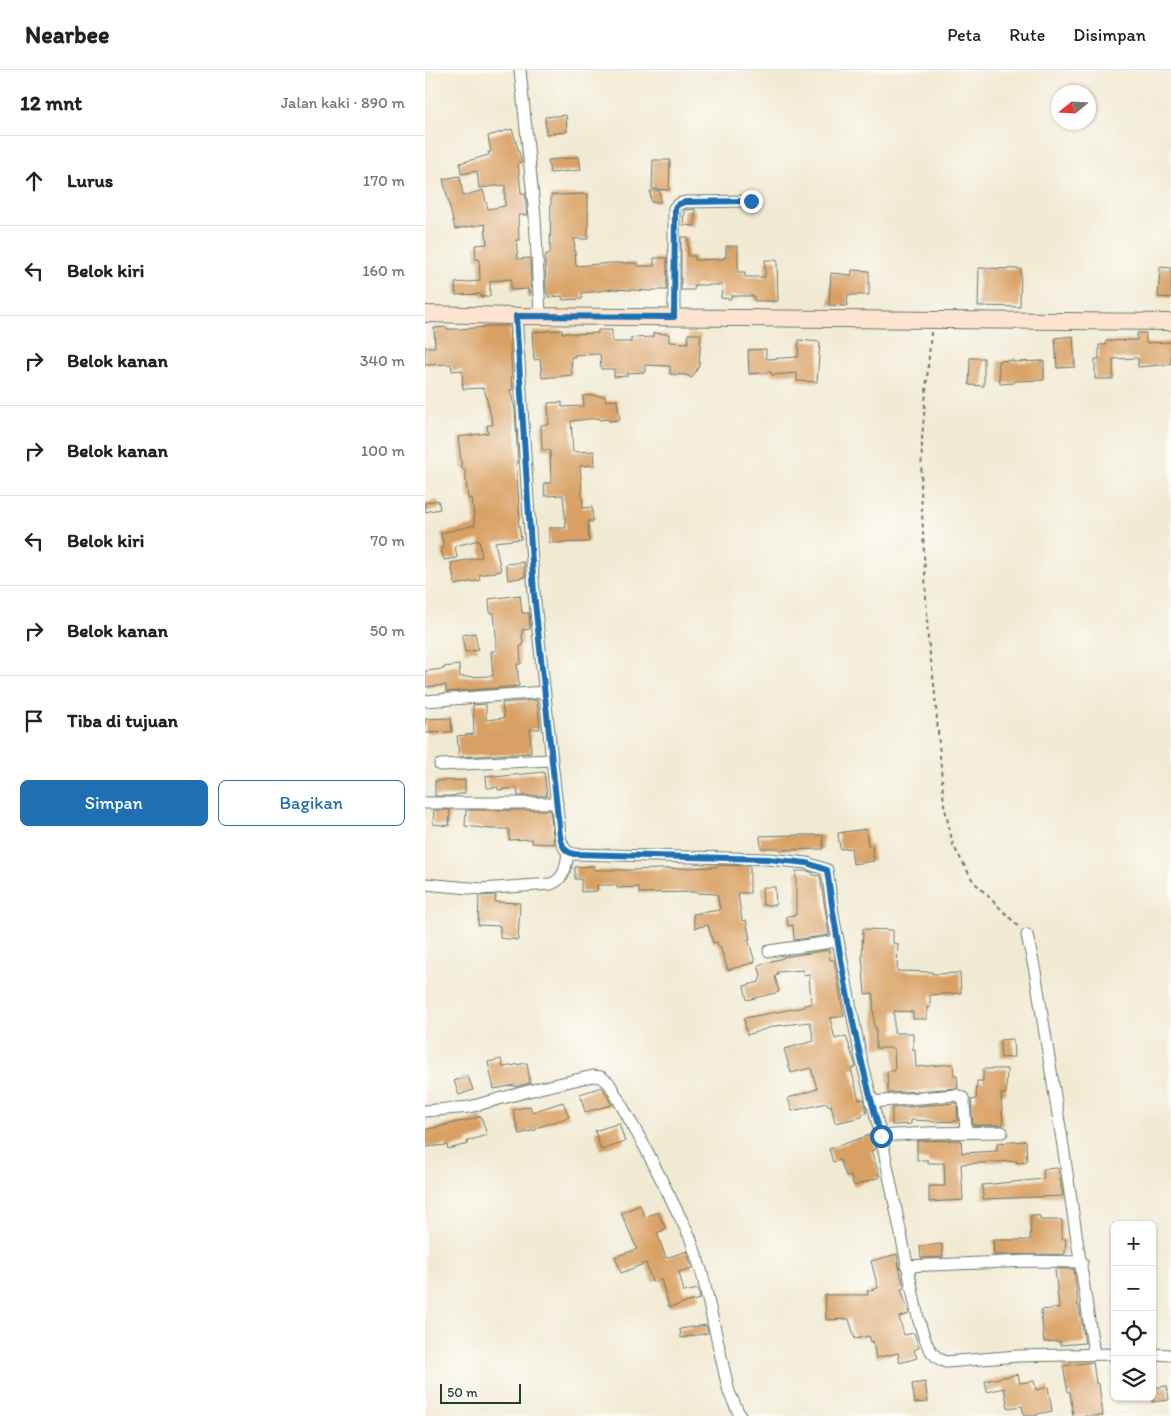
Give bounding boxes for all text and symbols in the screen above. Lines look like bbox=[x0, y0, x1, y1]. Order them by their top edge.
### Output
text: Nearbee bbox=[25, 20, 109, 49]
text: Peta bbox=[947, 24, 981, 46]
text: Rute bbox=[1009, 24, 1045, 46]
text: Disimpan bbox=[1073, 24, 1146, 46]
north arrow bbox=[1051, 85, 1096, 130]
text: 12 mnt bbox=[20, 90, 82, 115]
text: Jalan kaki · 890 m bbox=[281, 93, 405, 112]
icon: ahead bbox=[20, 167, 48, 195]
text: Lurus bbox=[67, 169, 113, 192]
text: 170 m bbox=[363, 171, 405, 190]
route end bbox=[740, 190, 763, 213]
icon: left bbox=[20, 257, 48, 285]
text: Belok kiri bbox=[67, 259, 144, 282]
text: 160 m bbox=[362, 261, 405, 280]
icon: right bbox=[20, 347, 48, 375]
text: Belok kanan bbox=[67, 349, 168, 372]
text: 340 m bbox=[360, 351, 405, 370]
icon: right bbox=[20, 437, 48, 465]
text: Belok kanan bbox=[67, 439, 168, 462]
text: 100 m bbox=[361, 441, 405, 460]
icon: left bbox=[20, 527, 48, 555]
text: Belok kiri bbox=[67, 529, 144, 552]
text: 70 m bbox=[370, 531, 405, 550]
icon: right bbox=[20, 617, 48, 645]
text: Belok kanan bbox=[67, 619, 168, 642]
text: 50 m bbox=[370, 621, 405, 640]
icon: arrive bbox=[20, 707, 48, 735]
text: Tiba di tujuan bbox=[67, 709, 178, 732]
button: Simpan bbox=[20, 780, 208, 826]
button: Bagikan bbox=[218, 780, 405, 826]
route start bbox=[870, 1125, 893, 1148]
map controls bbox=[1111, 1221, 1156, 1401]
button: + bbox=[1111, 1221, 1156, 1266]
button: − bbox=[1111, 1266, 1156, 1311]
button: locate bbox=[1111, 1311, 1156, 1356]
button: layers bbox=[1111, 1356, 1156, 1401]
scale bar bbox=[440, 1381, 521, 1404]
text: 50 m bbox=[447, 1384, 478, 1401]

